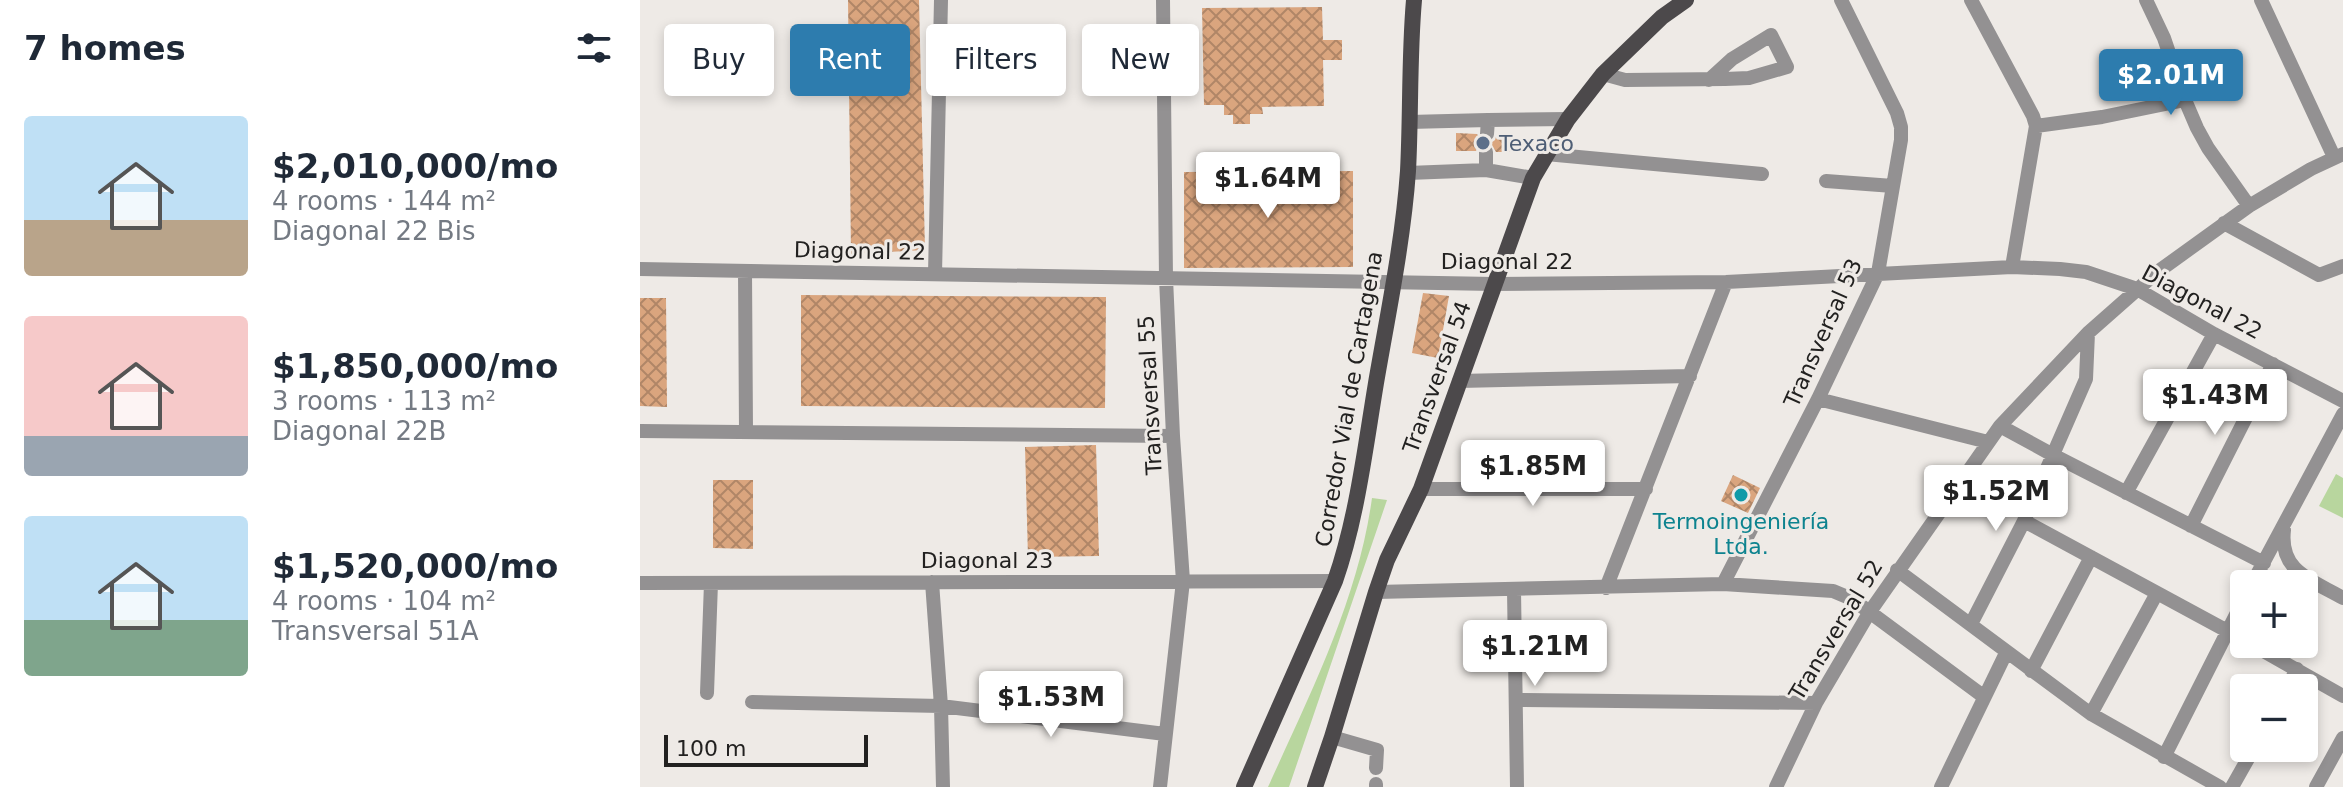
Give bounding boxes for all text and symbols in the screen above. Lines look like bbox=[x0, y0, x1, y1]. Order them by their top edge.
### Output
chip: Buy bbox=[664, 24, 774, 96]
chip: Rent bbox=[790, 24, 910, 96]
chip: Filters bbox=[926, 24, 1066, 96]
chip: New bbox=[1082, 24, 1199, 96]
icon: filters bbox=[572, 26, 616, 70]
text: 7 homes bbox=[24, 28, 186, 68]
pin: $2.01M bbox=[2106, 49, 2236, 117]
text: $2.01M bbox=[2117, 60, 2225, 90]
place label: Texaco bbox=[1498, 131, 1574, 156]
marker: Texaco bbox=[1474, 134, 1492, 152]
text: $2,010,000/mo bbox=[272, 146, 558, 186]
icon: home bbox=[88, 148, 184, 244]
pin: $1.64M bbox=[1203, 152, 1333, 220]
text: $1.64M bbox=[1214, 163, 1322, 193]
text: 4 rooms · 144 m² bbox=[272, 186, 496, 216]
text: Diagonal 22 Bis bbox=[272, 216, 475, 246]
street label: Diagonal 22 bbox=[794, 237, 926, 265]
street label: Corredor Vial de Cartagena bbox=[1311, 249, 1387, 549]
street label: Diagonal 22 bbox=[1441, 249, 1573, 274]
street label: Transversal 53 bbox=[1779, 255, 1867, 412]
street label: Diagonal 22 bbox=[2138, 260, 2266, 344]
street label: Transversal 54 bbox=[1398, 298, 1476, 457]
street label: Transversal 55 bbox=[1133, 315, 1167, 476]
text: $1,850,000/mo bbox=[272, 346, 558, 386]
icon: home bbox=[88, 348, 184, 444]
pin: $1.43M bbox=[2150, 369, 2280, 437]
text: $1.43M bbox=[2161, 380, 2269, 410]
text: 3 rooms · 113 m² bbox=[272, 386, 496, 416]
text: Diagonal 22B bbox=[272, 416, 446, 446]
pin: $1.85M bbox=[1468, 440, 1598, 508]
text: $1.85M bbox=[1479, 451, 1587, 481]
pin: $1.52M bbox=[1931, 465, 2061, 533]
text: $1.52M bbox=[1942, 476, 2050, 506]
marker: Termoingeniería Ltda. bbox=[1732, 486, 1750, 504]
place label: Termoingeniería Ltda. bbox=[1652, 509, 1829, 559]
text: $1,520,000/mo bbox=[272, 546, 558, 586]
icon: home bbox=[88, 548, 184, 644]
street label: Diagonal 23 bbox=[921, 548, 1053, 573]
street label: Transversal 52 bbox=[1784, 555, 1888, 706]
map controls bbox=[2230, 570, 2318, 762]
button: + bbox=[2230, 570, 2318, 658]
text: 4 rooms · 104 m² bbox=[272, 586, 496, 616]
text: Transversal 51A bbox=[272, 616, 479, 646]
pin: $1.21M bbox=[1470, 620, 1600, 688]
text: $1.21M bbox=[1481, 631, 1589, 661]
pin: $1.53M bbox=[986, 671, 1116, 739]
button: − bbox=[2230, 674, 2318, 762]
text: $1.53M bbox=[997, 682, 1105, 712]
scale bar bbox=[664, 731, 868, 767]
text: 100 m bbox=[676, 736, 746, 761]

